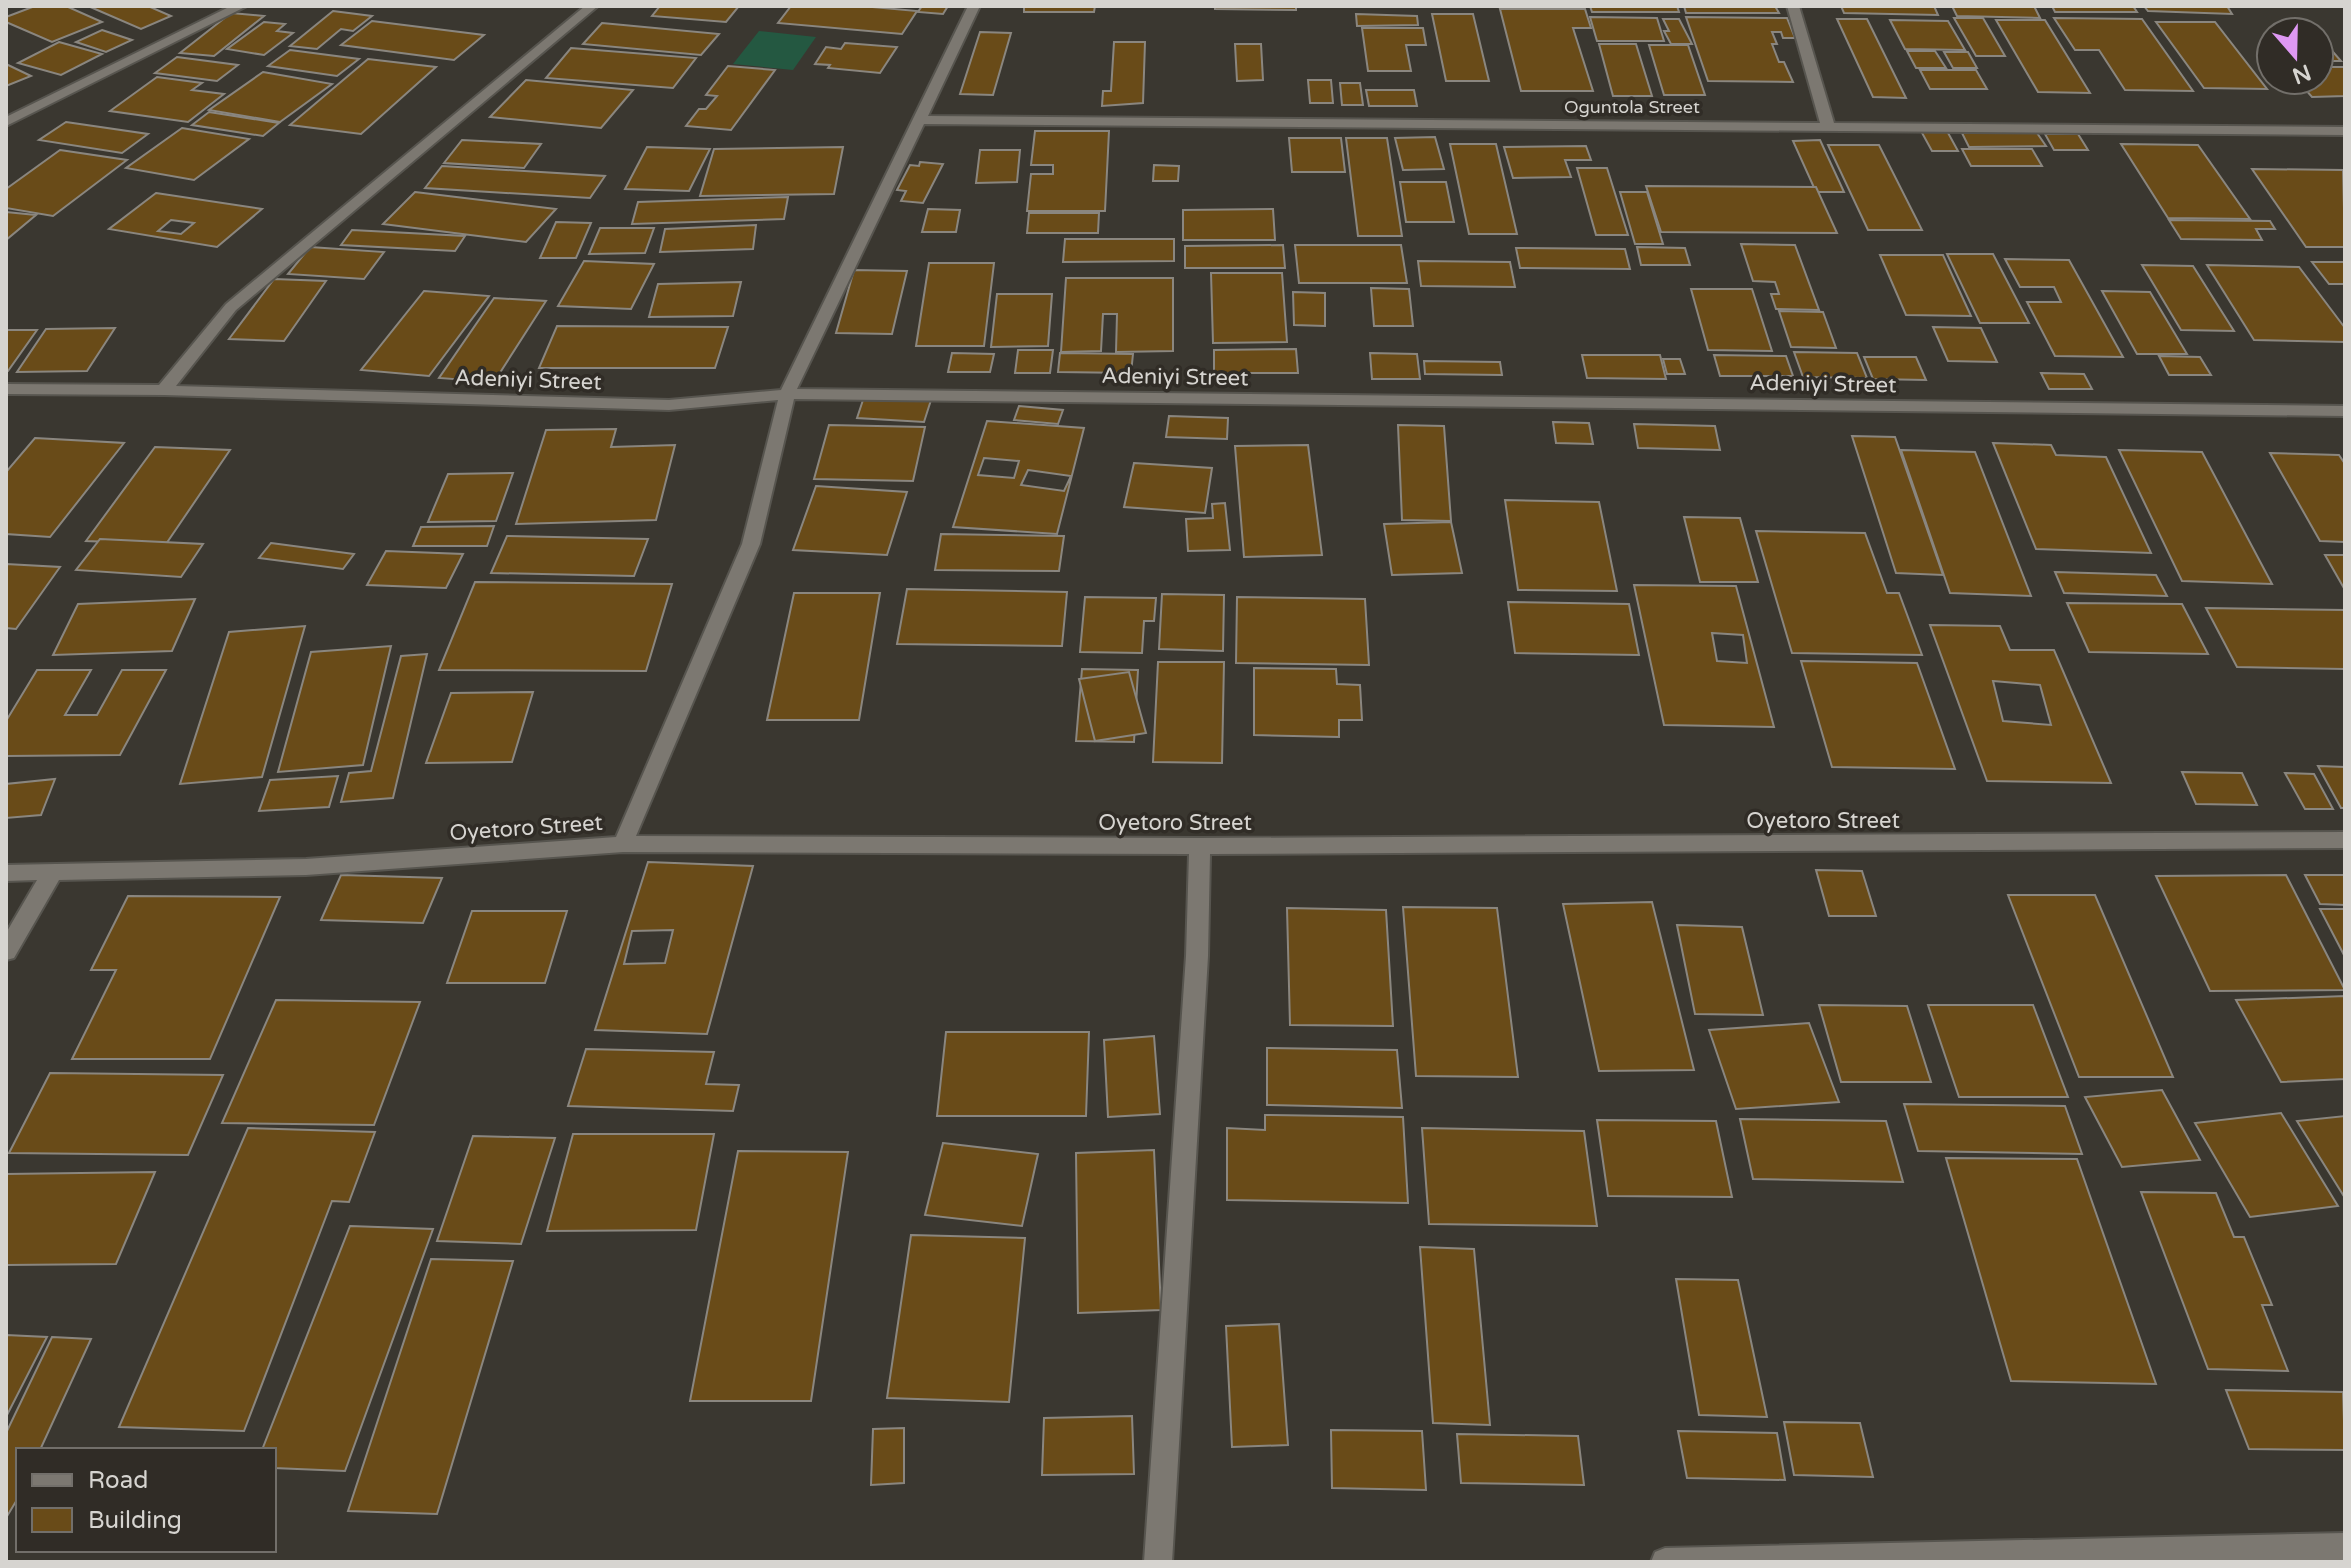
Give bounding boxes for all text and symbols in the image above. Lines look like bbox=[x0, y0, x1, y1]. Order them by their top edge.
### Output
north arrow bbox=[2255, 16, 2335, 96]
text: N bbox=[2289, 59, 2314, 89]
street label: Oguntola Street bbox=[1564, 96, 1700, 118]
street label: Adeniyi Street bbox=[1101, 363, 1249, 391]
street label: Adeniyi Street bbox=[454, 364, 602, 396]
street label: Adeniyi Street bbox=[1749, 370, 1897, 398]
street label: Oyetoro Street bbox=[1746, 808, 1900, 834]
street label: Oyetoro Street bbox=[449, 810, 604, 846]
street label: Oyetoro Street bbox=[1098, 810, 1252, 836]
legend bbox=[16, 1448, 276, 1552]
text: Road bbox=[88, 1466, 148, 1495]
text: Building bbox=[88, 1506, 182, 1535]

